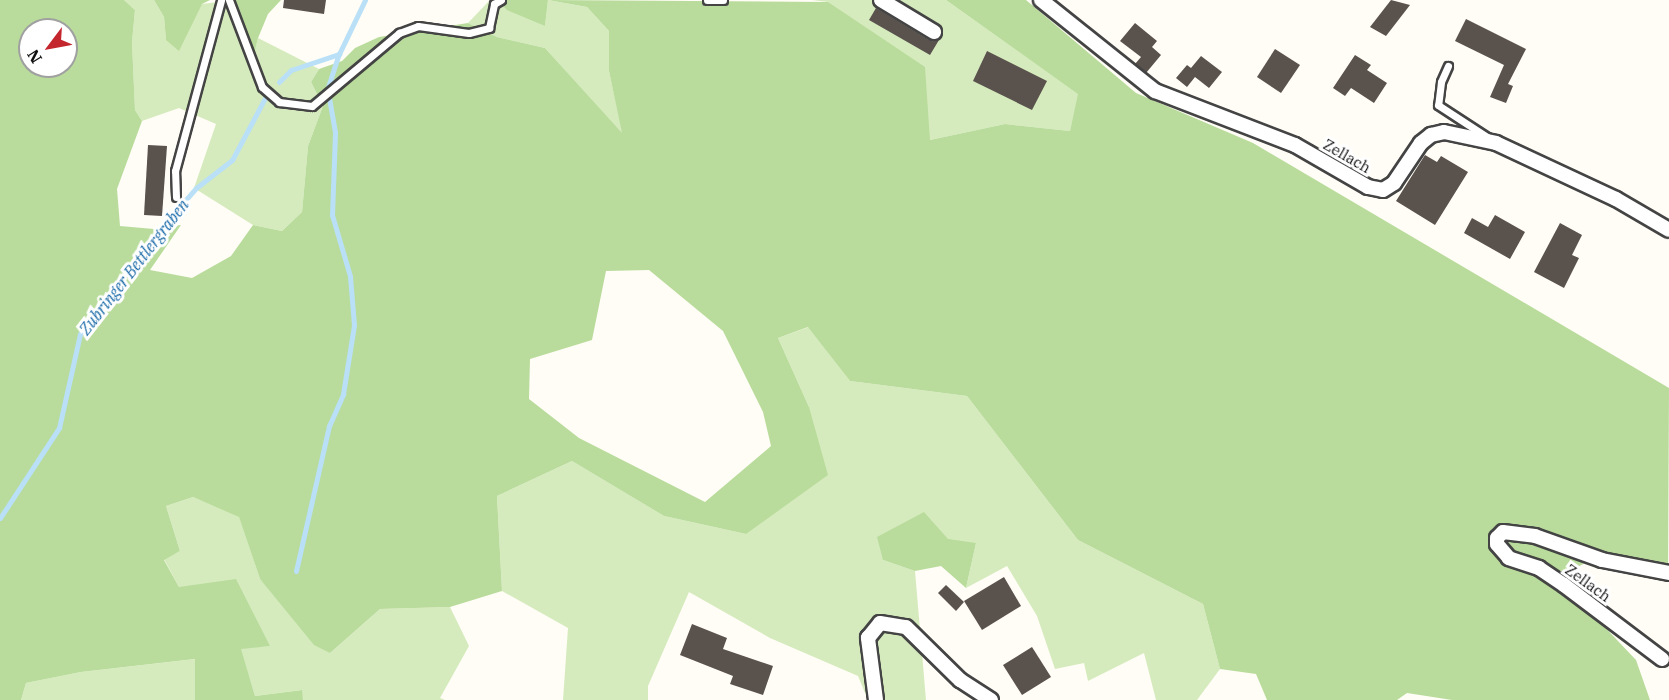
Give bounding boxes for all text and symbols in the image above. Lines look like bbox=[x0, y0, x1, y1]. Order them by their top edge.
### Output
north arrow bbox=[18, 18, 78, 78]
text: N bbox=[23, 46, 46, 67]
street label: Zellach bbox=[1320, 135, 1374, 177]
water label: Zubringer Bettlergraben bbox=[75, 196, 193, 338]
street label: Zellach bbox=[1562, 560, 1614, 606]

